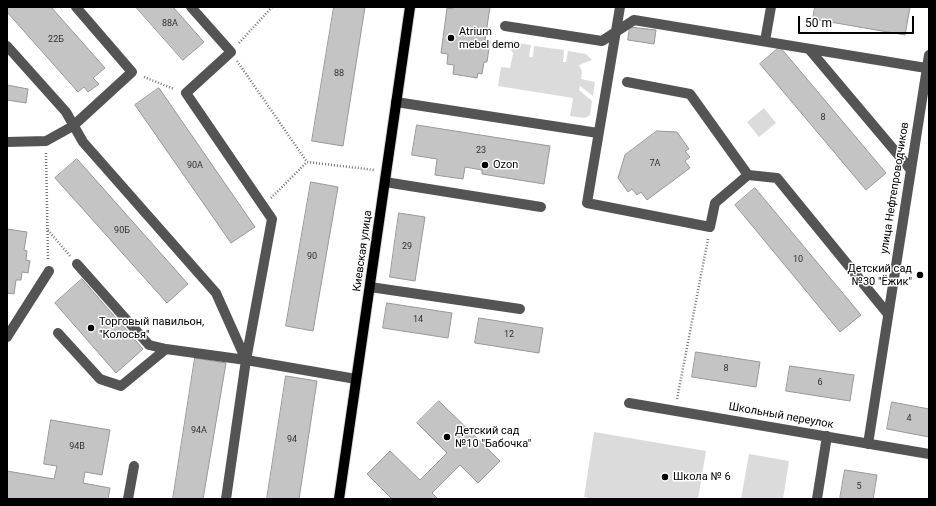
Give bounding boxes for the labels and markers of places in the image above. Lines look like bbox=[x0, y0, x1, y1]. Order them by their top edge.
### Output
place label: Atrium mebel demo bbox=[459, 25, 520, 51]
marker: Atrium mebel demo bbox=[446, 33, 456, 43]
place label: Ozon bbox=[493, 158, 518, 172]
marker: Ozon bbox=[480, 160, 490, 170]
place label: Детский сад №30 "Ёжик" bbox=[848, 262, 912, 288]
marker: Детский сад №30 "Ёжик" bbox=[915, 270, 925, 280]
place label: Торговый павильон, "Колосья" bbox=[99, 315, 204, 341]
marker: Торговый павильон, "Колосья" bbox=[86, 323, 96, 333]
place label: Детский сад №10 "Бабочка" bbox=[455, 424, 531, 450]
marker: Детский сад №10 "Бабочка" bbox=[442, 432, 452, 442]
place label: Школа № 6 bbox=[673, 470, 731, 484]
marker: Школа № 6 bbox=[660, 472, 670, 482]

